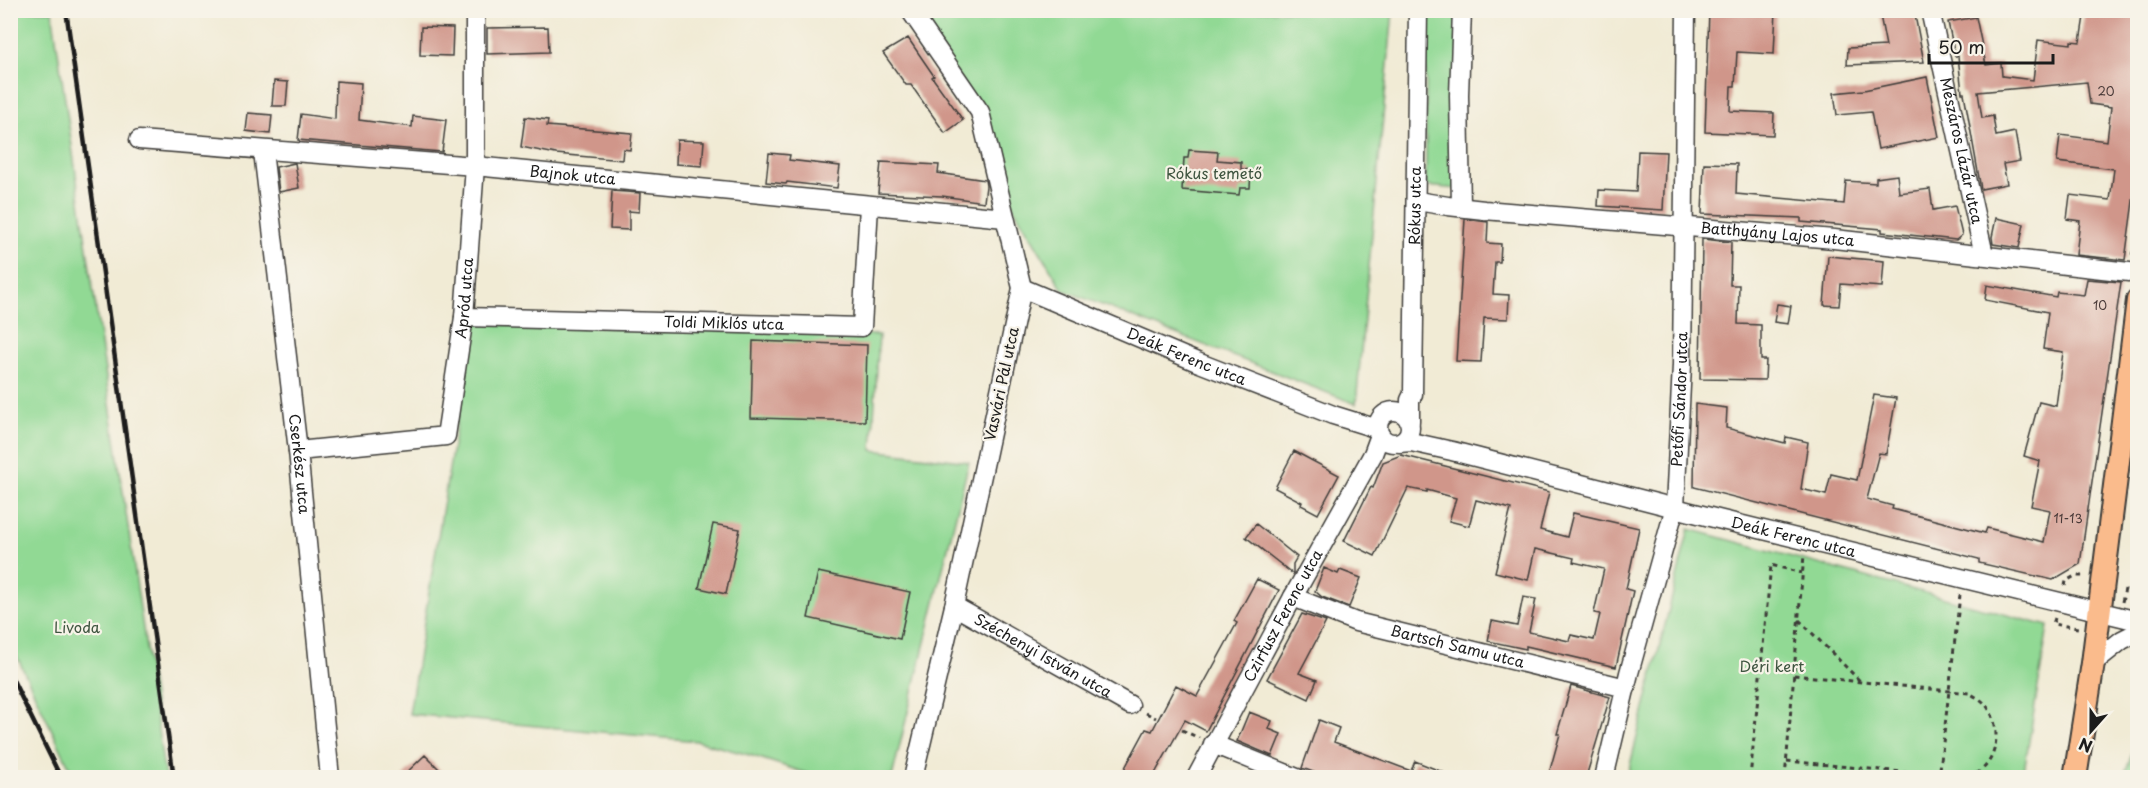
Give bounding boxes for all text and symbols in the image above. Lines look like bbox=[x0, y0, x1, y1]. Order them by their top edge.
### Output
scale bar bbox=[1929, 27, 2054, 65]
text: 50 m bbox=[1938, 33, 1985, 60]
street label: Mészáros Lázár utca bbox=[1935, 75, 1990, 226]
house number: 20 bbox=[2097, 82, 2115, 100]
street label: Bajnok utca bbox=[528, 158, 618, 190]
park label: Rókus temető bbox=[1166, 161, 1262, 184]
street label: Rókus utca bbox=[1402, 166, 1426, 245]
street label: Batthyány Lajos utca bbox=[1700, 215, 1856, 251]
street label: Apród utca bbox=[448, 256, 478, 340]
house number: 10 bbox=[2093, 296, 2107, 314]
street label: Toldi Miklós utca bbox=[664, 309, 785, 335]
street label: Deák Ferenc utca bbox=[1123, 321, 1251, 390]
street label: Vasvári Pál utca bbox=[977, 324, 1024, 443]
street label: Petőfi Sándor utca bbox=[1664, 331, 1692, 467]
street label: Cserkész utca bbox=[284, 413, 317, 515]
house number: 11-13 bbox=[2053, 509, 2083, 527]
street label: Deák Ferenc utca bbox=[1729, 510, 1859, 562]
street label: Czirfusz Ferenc utca bbox=[1237, 545, 1327, 686]
street label: Széchenyi István utca bbox=[971, 607, 1117, 703]
park label: Livoda bbox=[54, 615, 101, 638]
street label: Bartsch Samu utca bbox=[1388, 618, 1528, 673]
park label: Déri kert bbox=[1740, 654, 1804, 677]
north arrow bbox=[2061, 701, 2121, 761]
text: N bbox=[2075, 732, 2095, 759]

